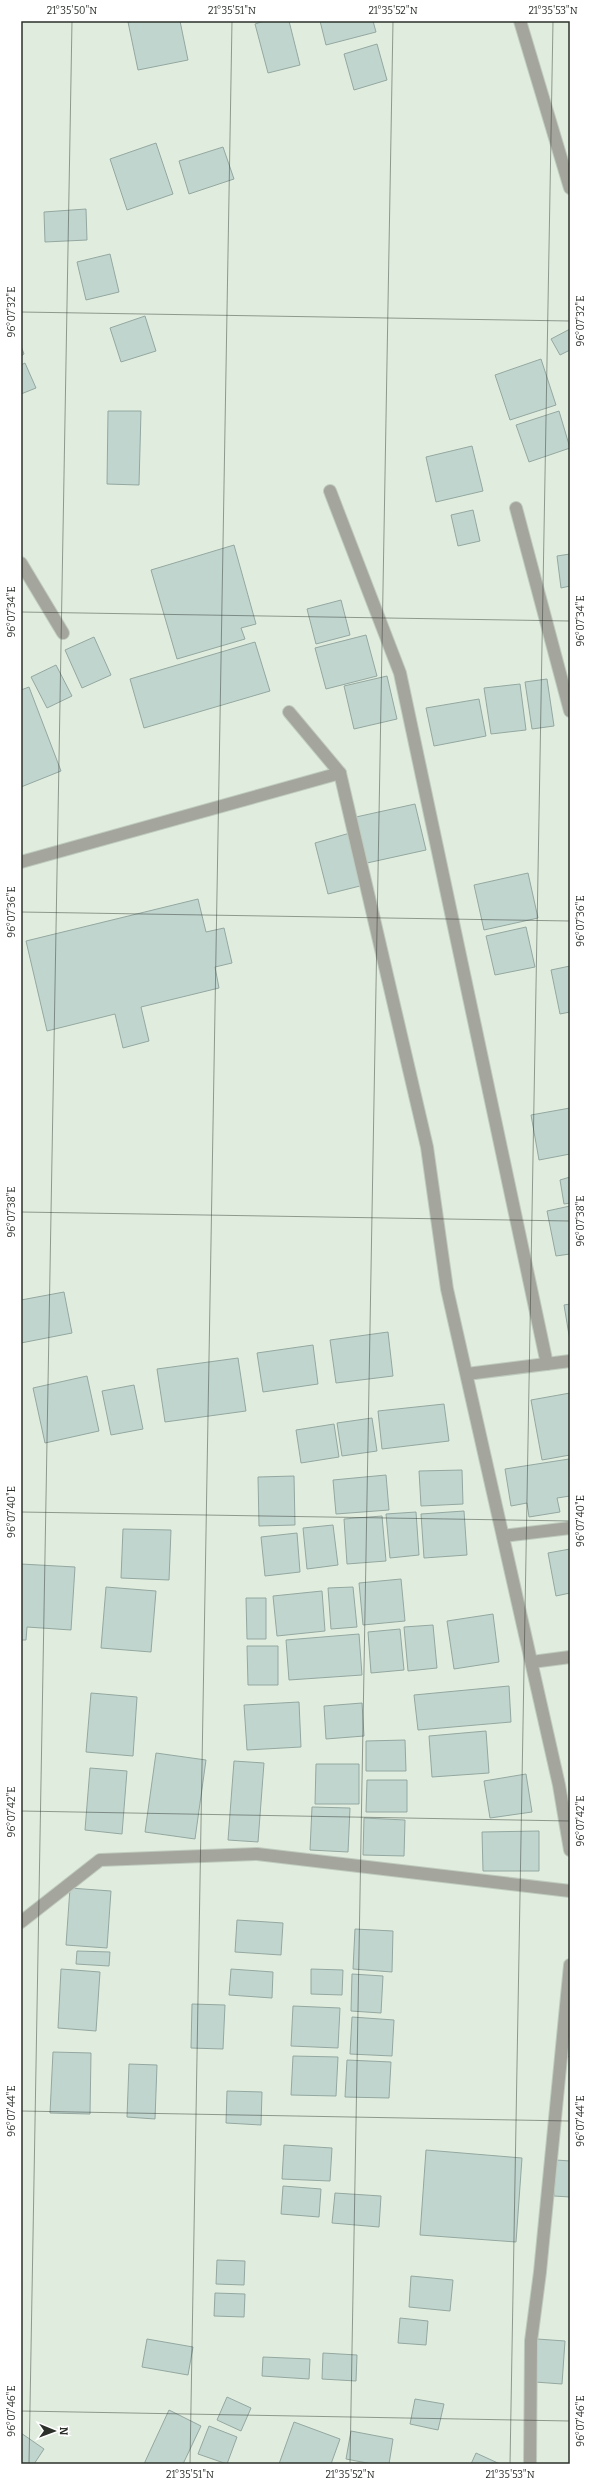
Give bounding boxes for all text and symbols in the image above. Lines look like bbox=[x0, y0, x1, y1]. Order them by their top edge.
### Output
text: 21°35'50"N bbox=[47, 5, 97, 17]
text: 21°35'51"N bbox=[208, 5, 256, 17]
text: 21°35'52"N bbox=[368, 5, 418, 17]
text: 21°35'53"N bbox=[528, 5, 578, 17]
text: 96°07'32"E bbox=[6, 287, 18, 337]
text: 96°07'32"E bbox=[575, 296, 587, 346]
text: 96°07'34"E bbox=[6, 586, 18, 638]
text: 96°07'34"E bbox=[575, 595, 587, 647]
text: 96°07'36"E bbox=[6, 886, 18, 938]
text: 96°07'36"E bbox=[575, 895, 587, 947]
text: 96°07'38"E bbox=[6, 1186, 18, 1238]
text: 96°07'38"E bbox=[575, 1195, 587, 1247]
text: 96°07'40"E bbox=[6, 1486, 18, 1538]
text: 96°07'40"E bbox=[575, 1495, 587, 1547]
text: 96°07'42"E bbox=[6, 1787, 18, 1837]
text: 96°07'42"E bbox=[575, 1796, 587, 1846]
text: 96°07'44"E bbox=[6, 2085, 18, 2137]
text: 96°07'44"E bbox=[575, 2095, 587, 2147]
text: 96°07'46"E bbox=[6, 2385, 18, 2437]
text: 96°07'46"E bbox=[575, 2395, 587, 2447]
north arrow bbox=[34, 2411, 74, 2451]
text: N bbox=[57, 2427, 70, 2436]
text: 21°35'51"N bbox=[166, 2469, 214, 2481]
text: 21°35'52"N bbox=[325, 2469, 375, 2481]
text: 21°35'53"N bbox=[485, 2469, 535, 2481]

